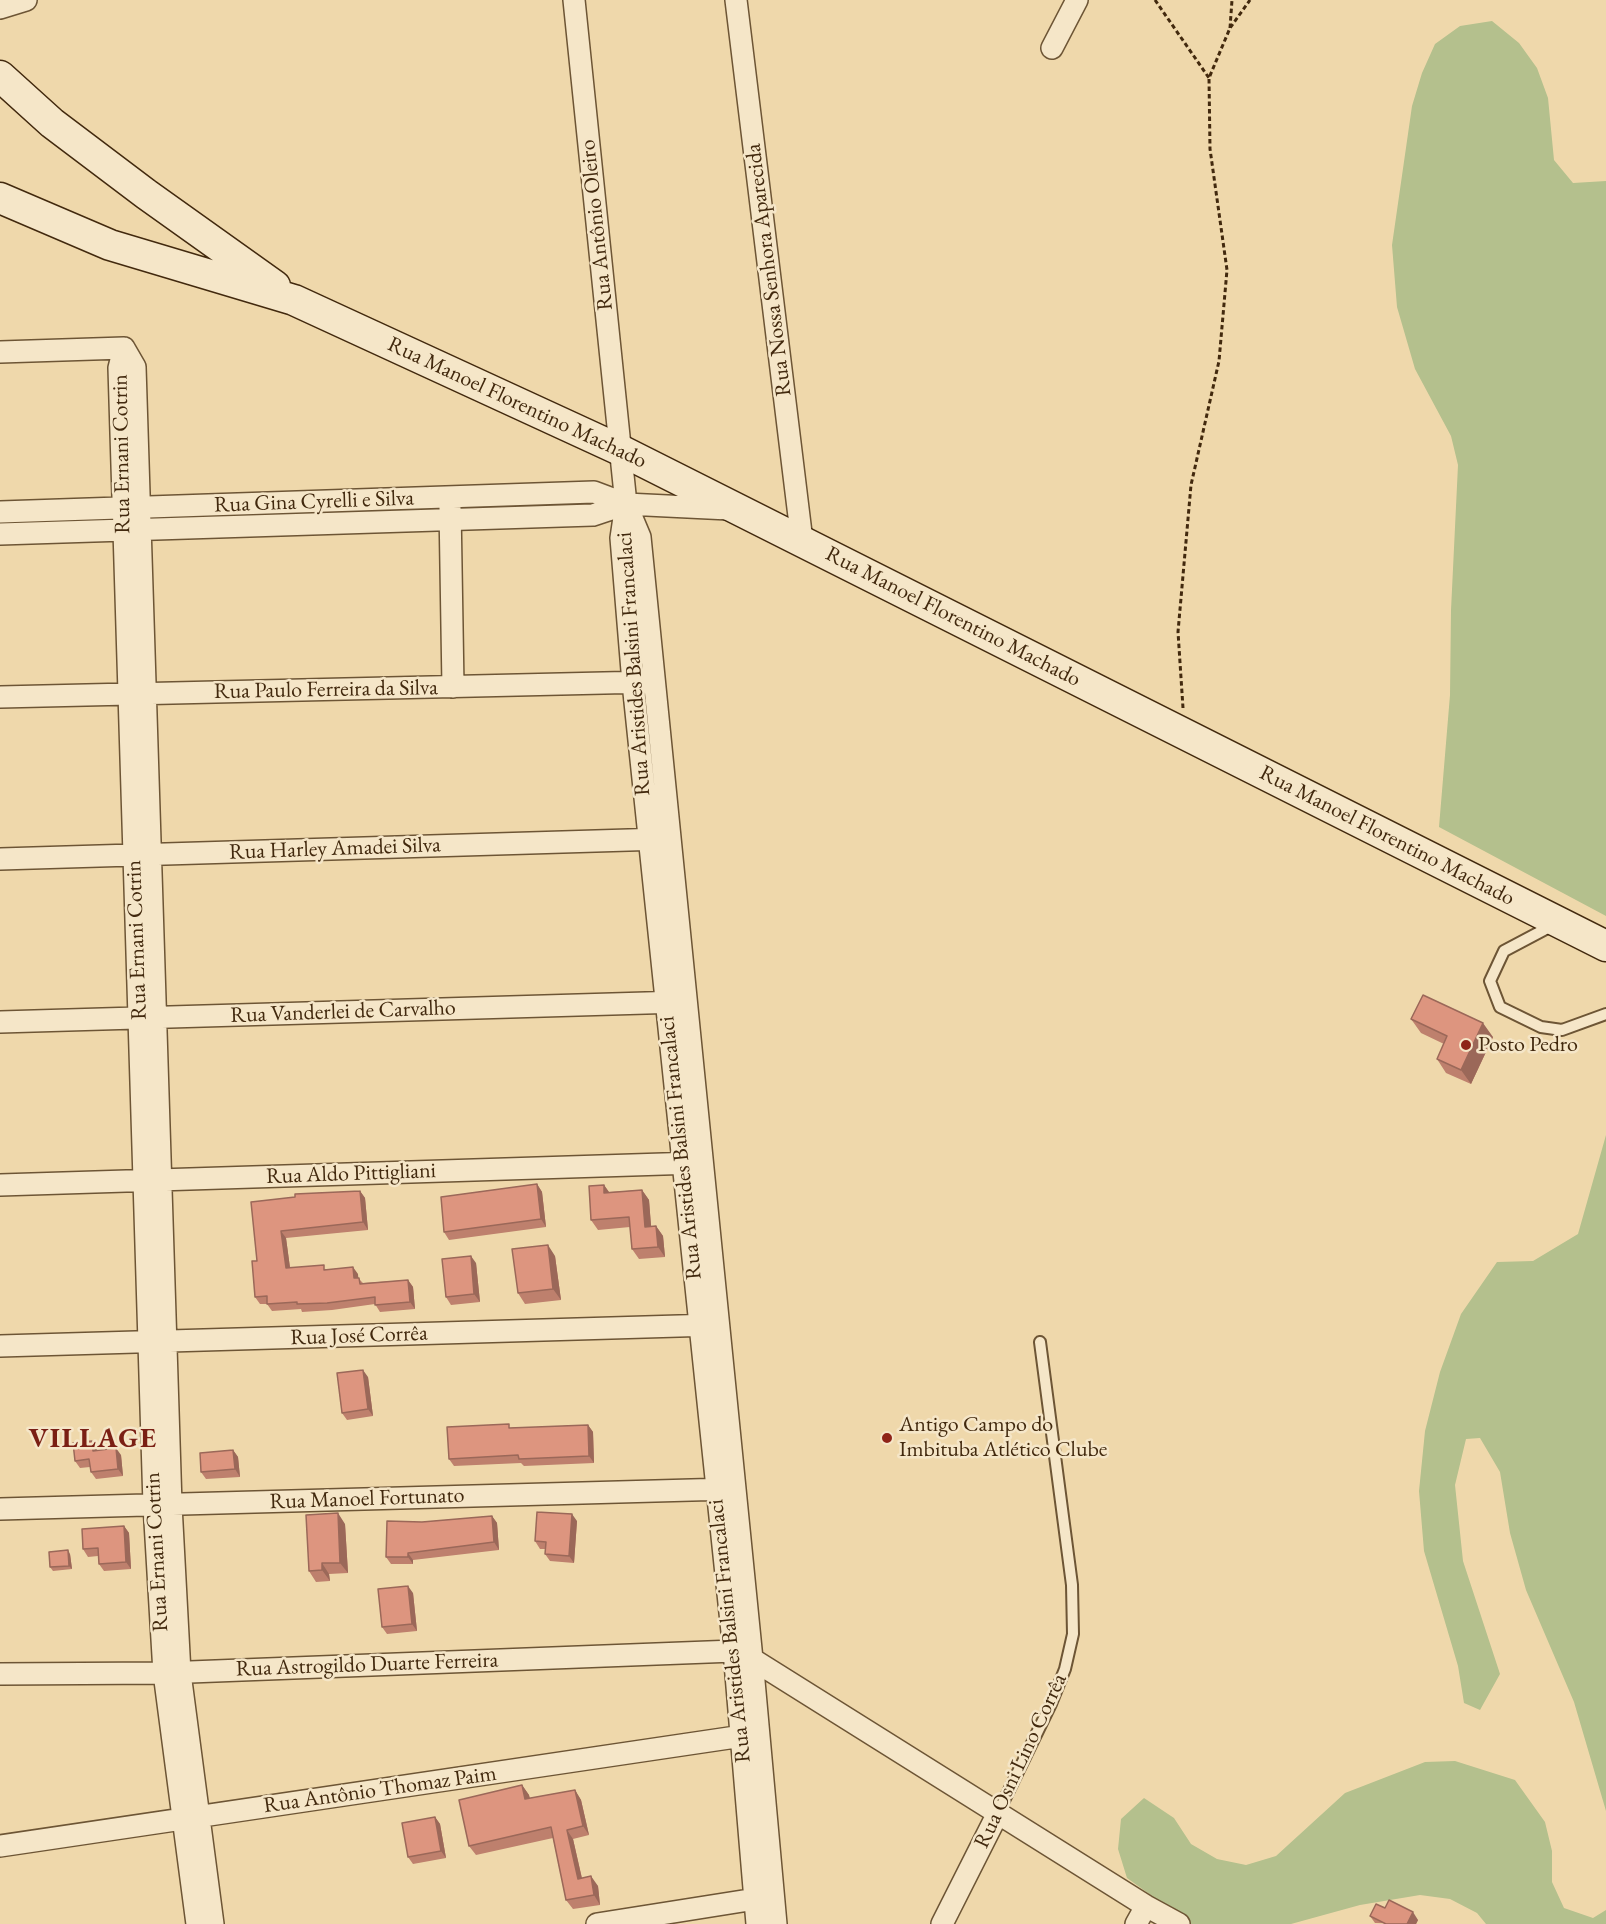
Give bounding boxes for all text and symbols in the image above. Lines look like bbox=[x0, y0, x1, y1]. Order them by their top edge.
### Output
street label: Rua Antônio Oleiro bbox=[575, 138, 619, 312]
street label: Rua Nossa Senhora Aparecida bbox=[740, 142, 798, 398]
street label: Rua Manoel Florentino Machado bbox=[383, 331, 651, 475]
street label: Rua Ernani Cotrin bbox=[107, 374, 137, 534]
street label: Rua Gina Cyrelli e Silva bbox=[214, 485, 414, 519]
street label: Rua Aristides Balsini Francalaci bbox=[612, 531, 656, 797]
street label: Rua Manoel Florentino Machado bbox=[821, 541, 1085, 693]
street label: Rua Paulo Ferreira da Silva bbox=[214, 675, 438, 705]
street label: Rua Manoel Florentino Machado bbox=[1255, 760, 1519, 912]
street label: Rua Harley Amadei Silva bbox=[229, 832, 441, 866]
street label: Rua Ernani Cotrin bbox=[121, 860, 153, 1020]
street label: Rua Vanderlei de Carvalho bbox=[230, 995, 456, 1029]
street label: Rua Aristides Balsini Francalaci bbox=[654, 1015, 708, 1281]
place label: Posto Pedro bbox=[1478, 1032, 1578, 1058]
marker: Posto Pedro bbox=[1459, 1038, 1473, 1052]
street label: Rua Aldo Pittigliani bbox=[266, 1158, 436, 1190]
street label: Rua José Corrêa bbox=[290, 1320, 428, 1352]
place label: Antigo Campo do Imbituba Atlético Clube bbox=[899, 1412, 1107, 1464]
district label: VILLAGE bbox=[28, 1422, 158, 1456]
marker: Antigo Campo do Imbituba Atlético Clube bbox=[880, 1431, 894, 1445]
street label: Rua Ernani Cotrin bbox=[140, 1472, 174, 1632]
street label: Rua Manoel Fortunato bbox=[269, 1482, 465, 1516]
street label: Rua Aristides Balsini Francalaci bbox=[703, 1498, 757, 1764]
street label: Rua Astrogildo Duarte Ferreira bbox=[235, 1647, 499, 1683]
street label: Rua Osni Lino Corrêa bbox=[969, 1670, 1073, 1852]
street label: Rua Antônio Thomaz Paim bbox=[262, 1761, 498, 1819]

